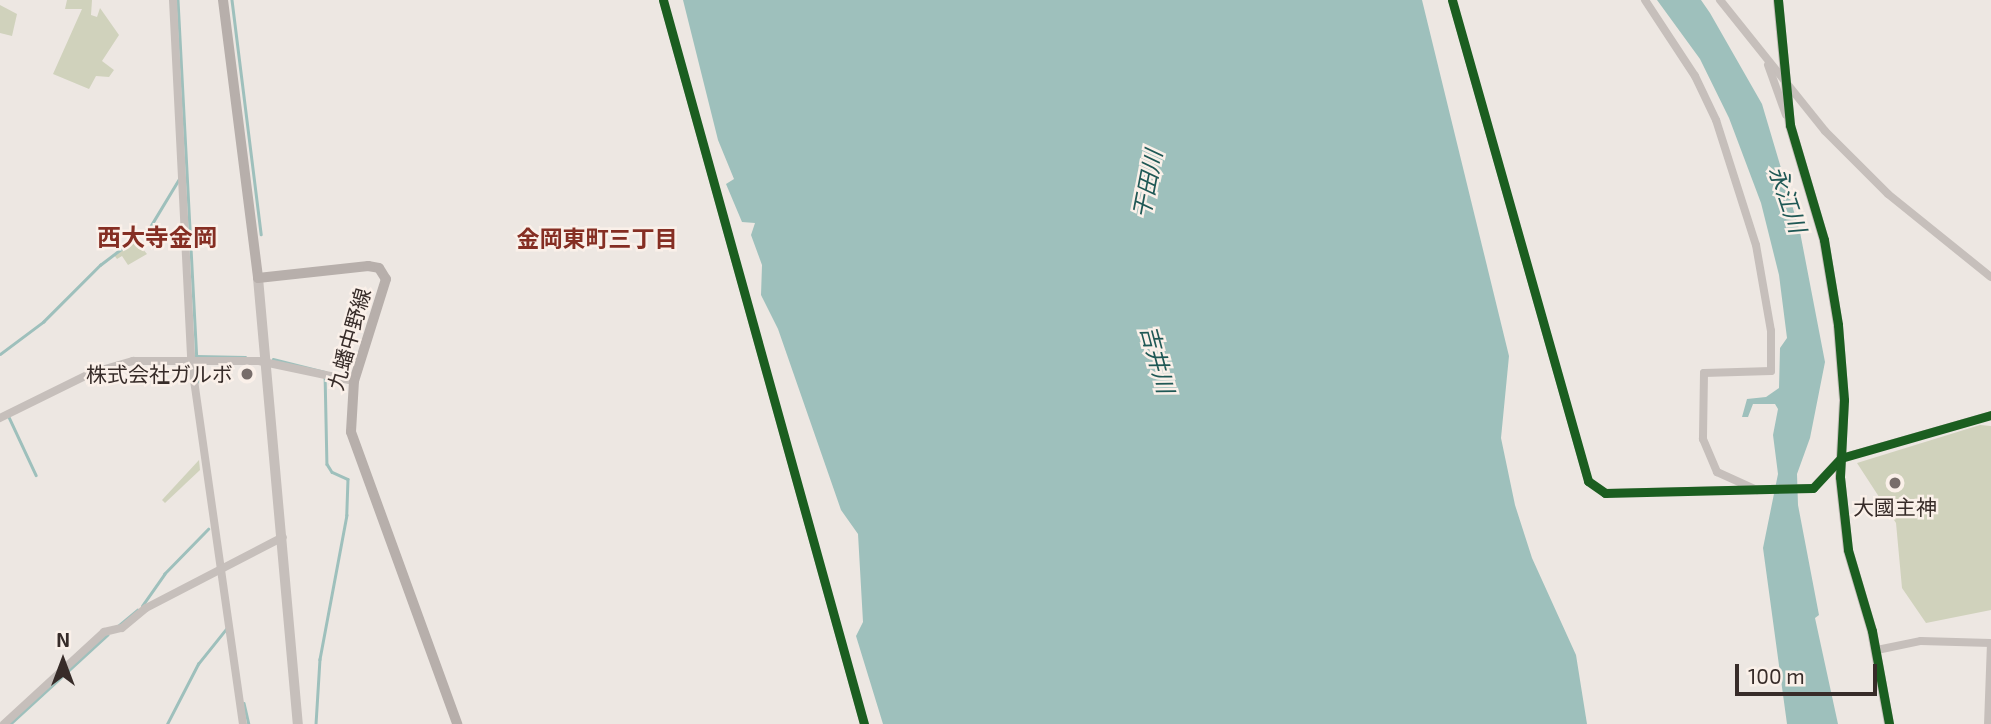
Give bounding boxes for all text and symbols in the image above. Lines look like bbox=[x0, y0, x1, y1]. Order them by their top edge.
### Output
water label: 干田川 bbox=[1127, 148, 1167, 220]
water label: 永江川 bbox=[1764, 162, 1812, 236]
district label: 西大寺金岡 bbox=[97, 223, 217, 251]
district label: 金岡東町三丁目 bbox=[517, 224, 677, 252]
street label: 九蟠中野線 bbox=[322, 285, 376, 393]
water label: 吉井川 bbox=[1136, 322, 1180, 396]
place label: 株式会社ガルボ bbox=[86, 361, 233, 387]
marker: 株式会社ガルボ bbox=[239, 366, 255, 382]
marker: 大國主神 bbox=[1887, 475, 1903, 491]
place label: 大國主神 bbox=[1853, 494, 1937, 520]
north arrow bbox=[28, 626, 98, 696]
text: N bbox=[56, 628, 70, 651]
scale bar bbox=[1739, 650, 1881, 694]
text: 100 m bbox=[1748, 663, 1805, 688]

